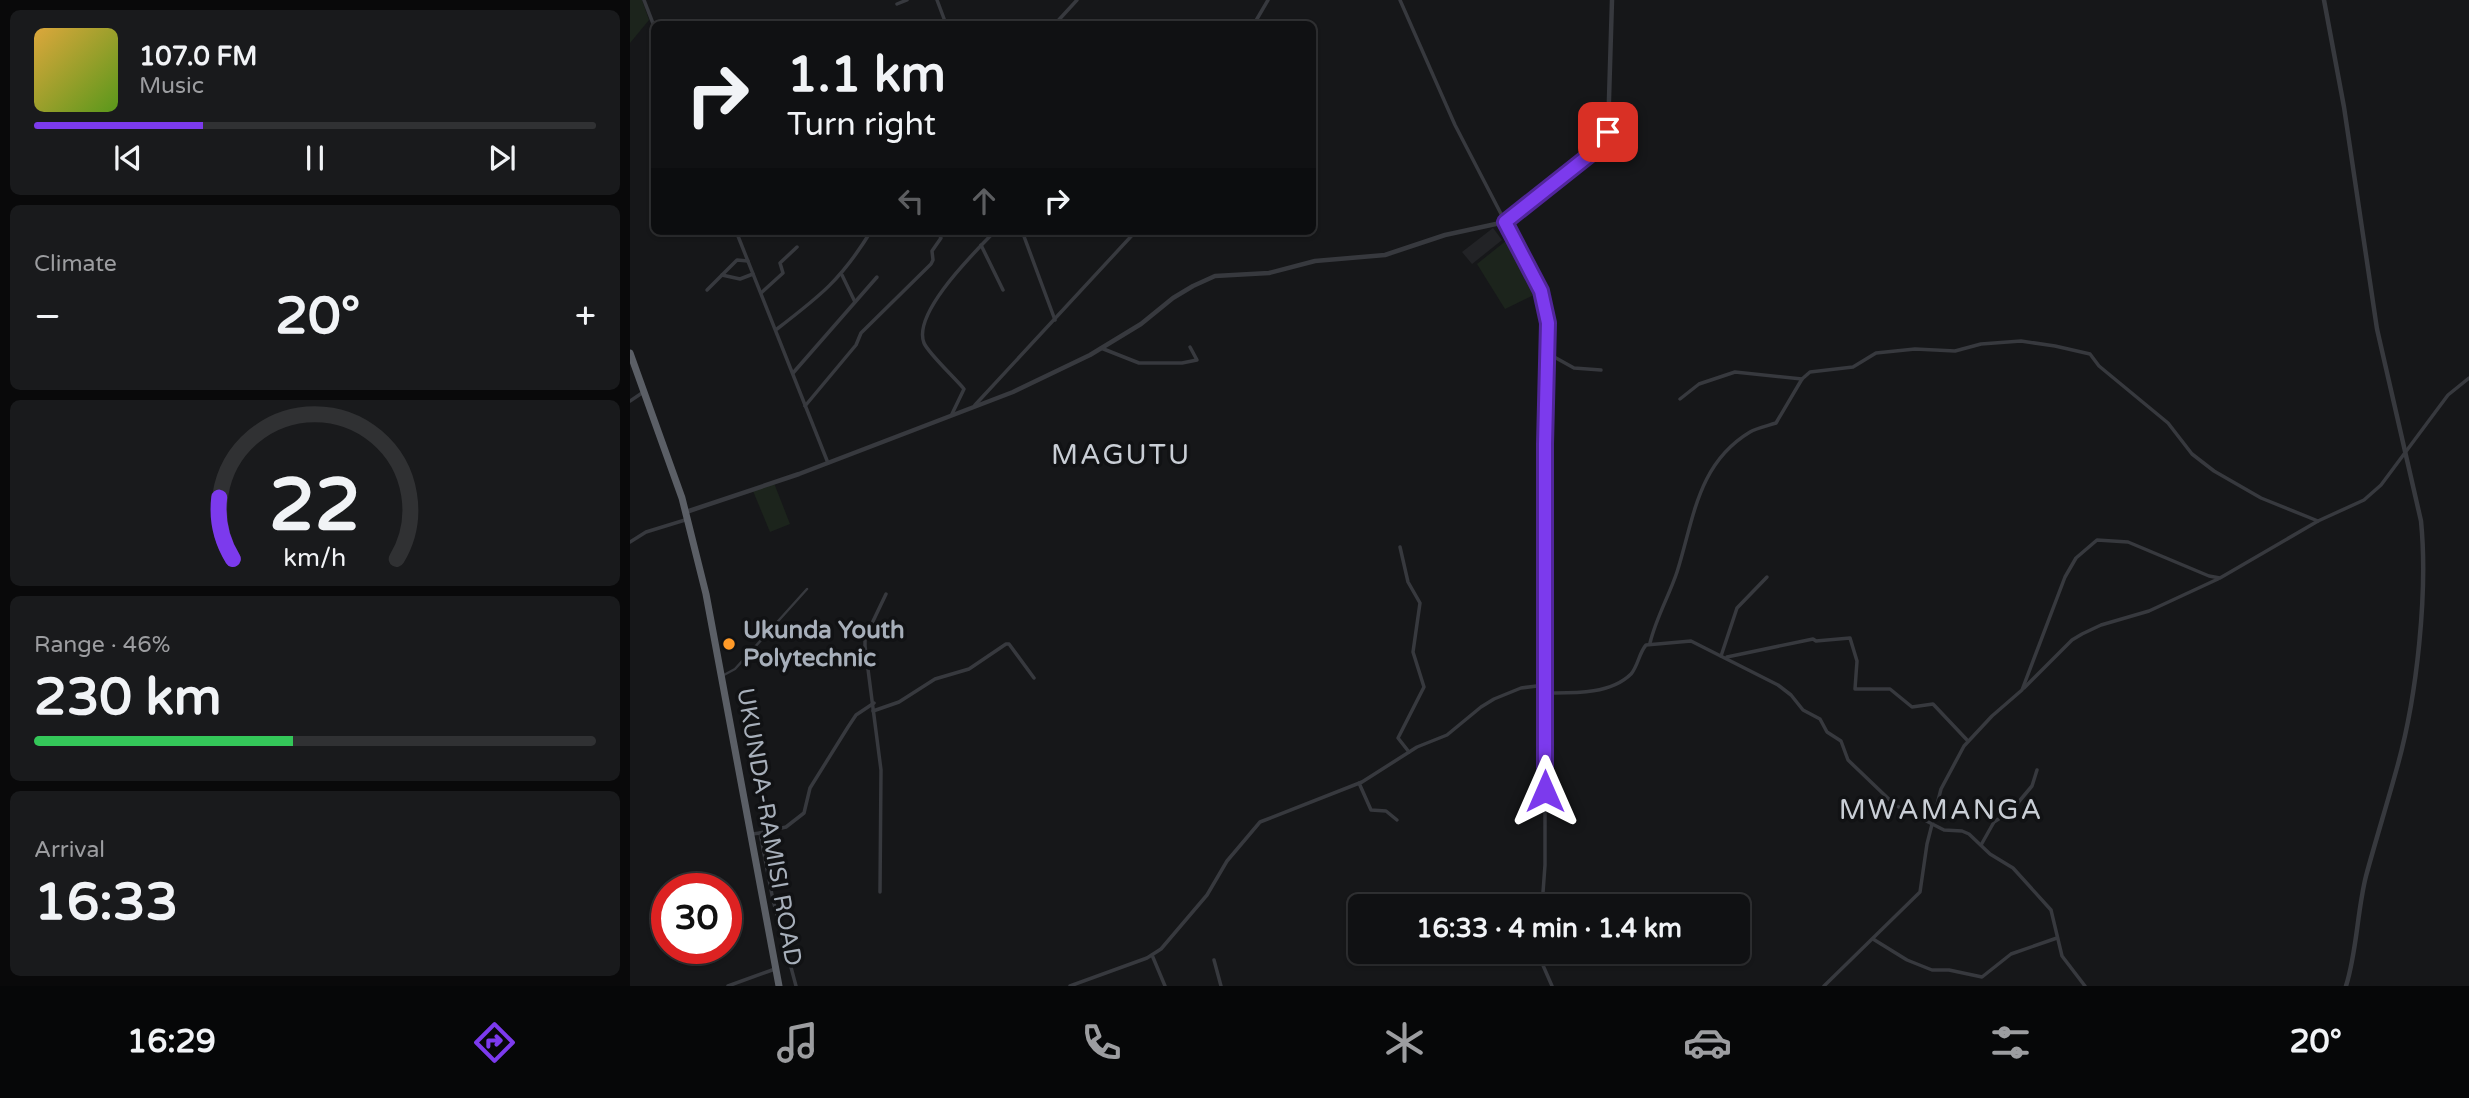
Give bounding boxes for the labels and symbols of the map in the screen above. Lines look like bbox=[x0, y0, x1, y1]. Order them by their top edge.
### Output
pin bbox=[1578, 102, 1638, 162]
district label: MAGUTU bbox=[1051, 438, 1191, 472]
place label: Ukunda Youth Polytechnic bbox=[743, 616, 905, 673]
marker: Ukunda Youth Polytechnic bbox=[721, 636, 737, 652]
street label: UKUNDA-RAMISI ROAD bbox=[730, 686, 808, 968]
position arrow bbox=[1508, 754, 1582, 828]
district label: MWAMANGA bbox=[1839, 793, 2043, 827]
speed limit sign: 30 bbox=[651, 873, 742, 964]

